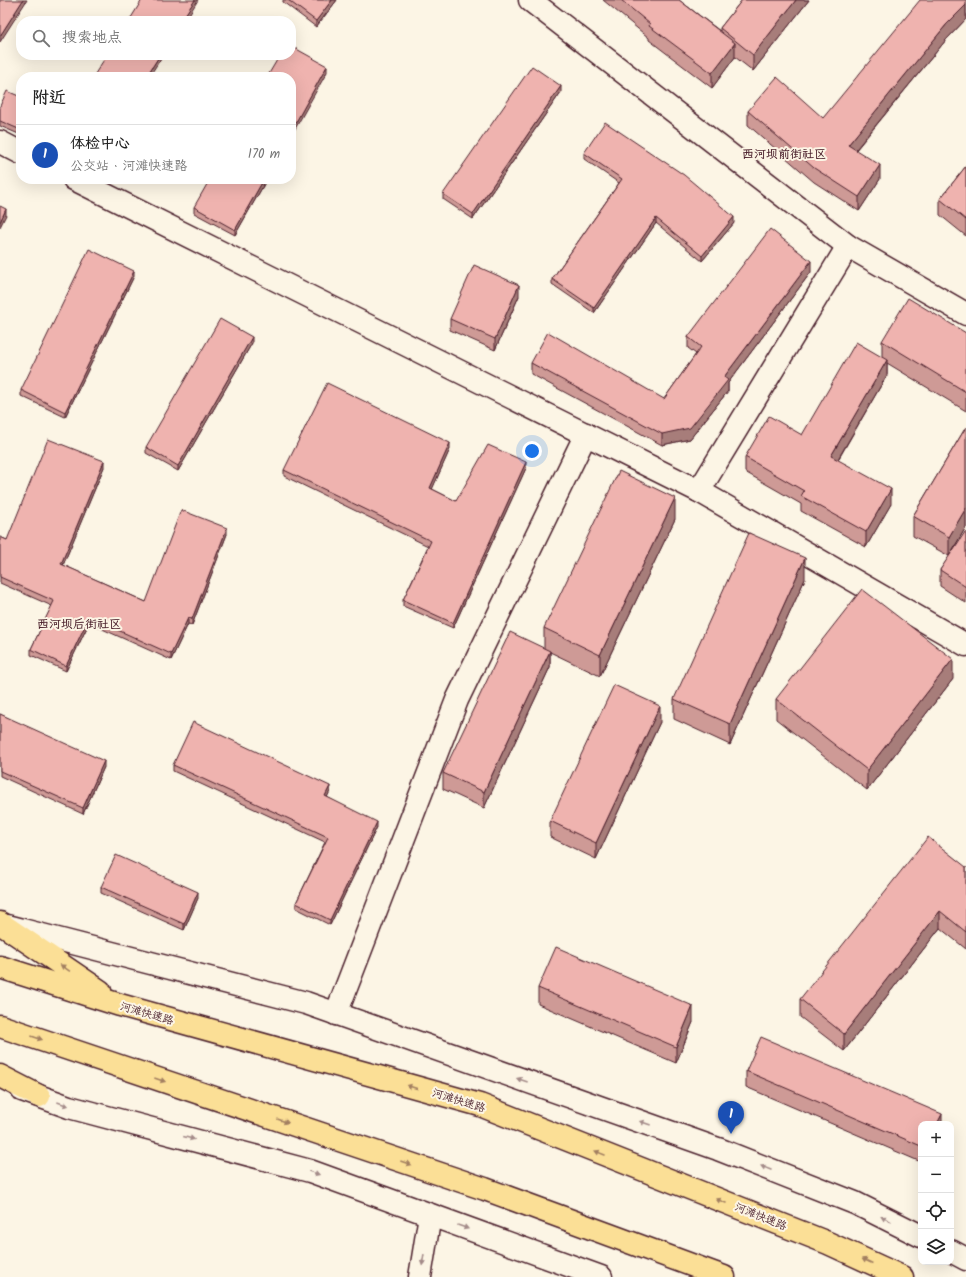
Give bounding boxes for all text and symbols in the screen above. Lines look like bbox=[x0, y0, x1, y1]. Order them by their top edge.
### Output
search box bbox=[16, 16, 296, 60]
text: 搜索地点 bbox=[62, 26, 122, 50]
icon: search bbox=[30, 27, 52, 49]
text: 附近 bbox=[32, 85, 66, 112]
text: 体检中心 bbox=[70, 132, 130, 156]
text: 1 bbox=[43, 144, 47, 165]
text: 170 m bbox=[248, 144, 280, 165]
district label: 西河坝前街社区 bbox=[742, 145, 826, 164]
text: 公交站 · 河滩快速路 bbox=[70, 156, 188, 177]
your location bbox=[522, 441, 542, 461]
district label: 西河坝后街社区 bbox=[37, 615, 121, 634]
one-way arrow bbox=[59, 964, 71, 971]
street label: 河滩快速路 bbox=[118, 998, 176, 1030]
one-way arrow bbox=[31, 1035, 43, 1041]
one-way arrow bbox=[516, 1076, 528, 1082]
one-way arrow bbox=[154, 1077, 166, 1083]
one-way arrow bbox=[405, 1083, 418, 1089]
street label: 河滩快速路 bbox=[430, 1084, 488, 1118]
pin: 1 bbox=[718, 1101, 744, 1134]
one-way arrow bbox=[58, 1102, 70, 1108]
one-way arrow bbox=[278, 1119, 290, 1125]
one-way arrow bbox=[638, 1120, 650, 1126]
map controls bbox=[918, 1121, 954, 1265]
button: + bbox=[918, 1121, 954, 1157]
one-way arrow bbox=[182, 1136, 195, 1142]
one-way arrow bbox=[594, 1150, 605, 1156]
button: − bbox=[918, 1157, 954, 1193]
one-way arrow bbox=[401, 1160, 413, 1166]
one-way arrow bbox=[761, 1165, 772, 1171]
one-way arrow bbox=[308, 1170, 320, 1176]
button: locate bbox=[918, 1193, 954, 1229]
one-way arrow bbox=[714, 1197, 726, 1203]
street label: 河滩快速路 bbox=[732, 1198, 789, 1236]
one-way arrow bbox=[880, 1215, 892, 1222]
one-way arrow bbox=[457, 1224, 469, 1230]
button: layers bbox=[918, 1229, 954, 1265]
one-way arrow bbox=[420, 1254, 426, 1266]
one-way arrow bbox=[861, 1258, 873, 1264]

